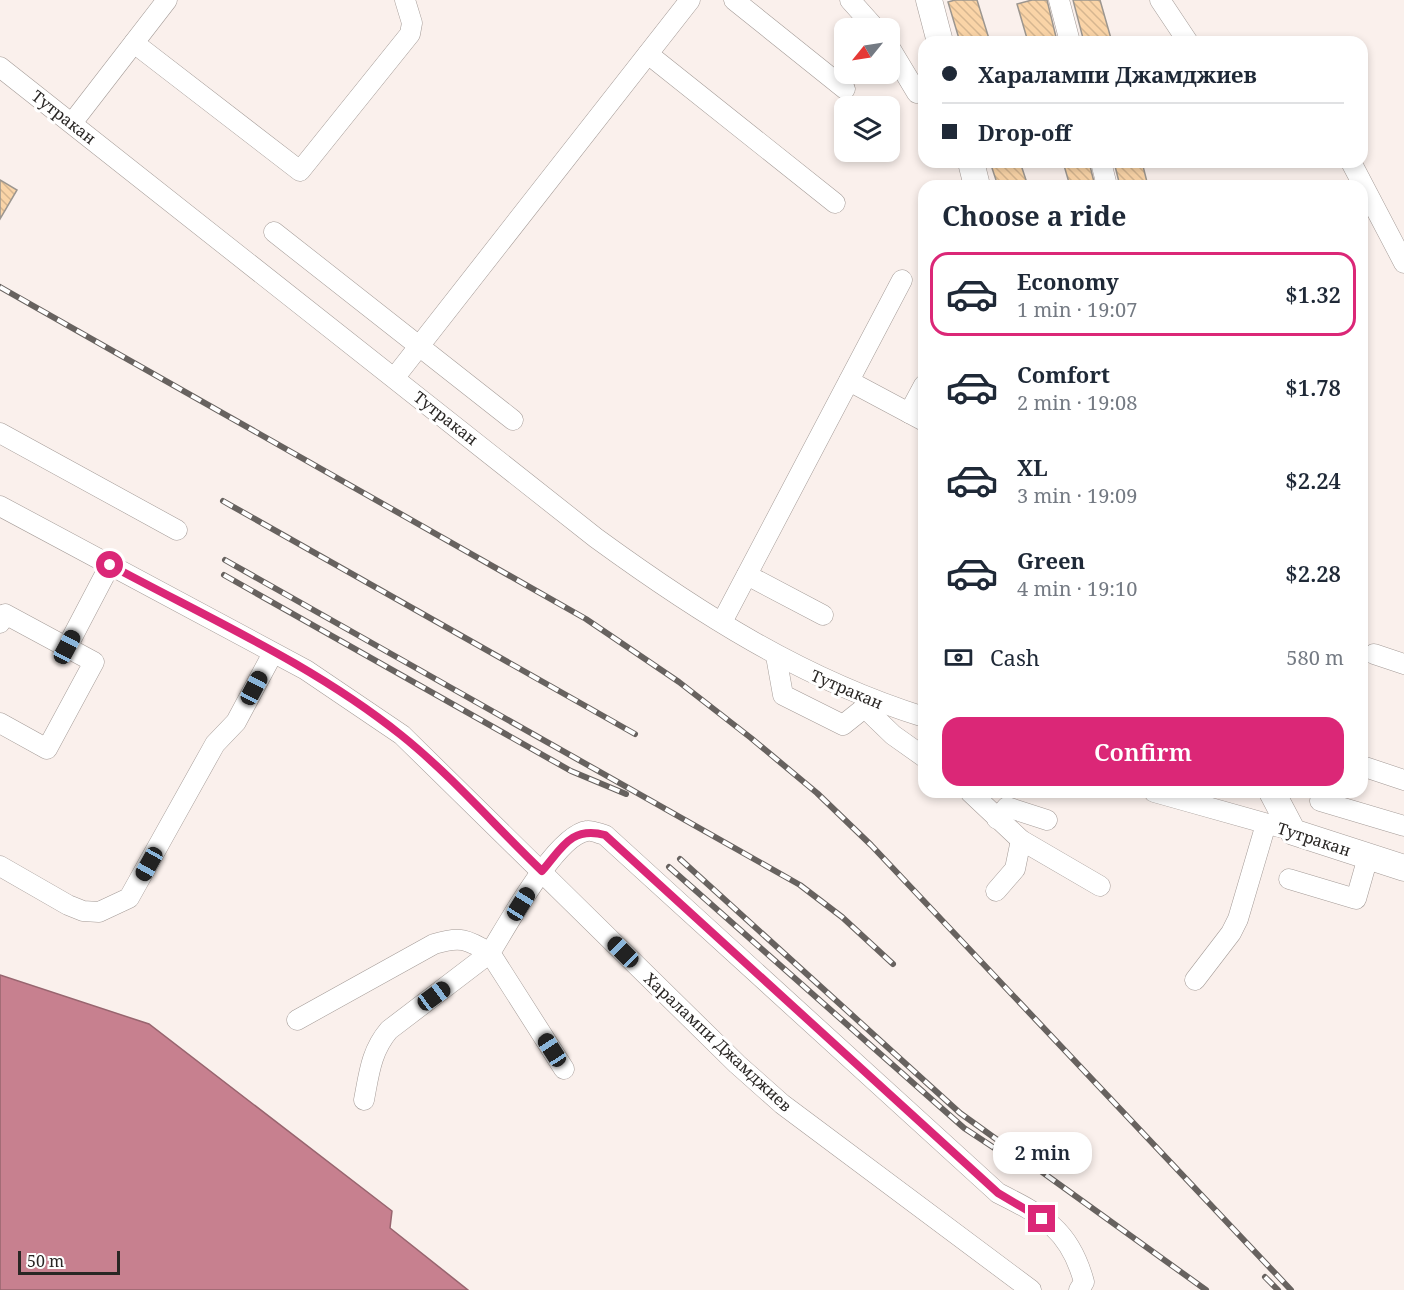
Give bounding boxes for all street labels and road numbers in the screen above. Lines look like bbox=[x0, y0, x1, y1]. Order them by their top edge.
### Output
street label: Тутракан bbox=[27, 85, 101, 149]
street label: Тутракан bbox=[409, 386, 483, 450]
street label: Тутракан bbox=[808, 664, 887, 714]
street label: Тутракан bbox=[1274, 817, 1354, 861]
street label: Харалампи Джамджиев bbox=[639, 968, 797, 1116]

